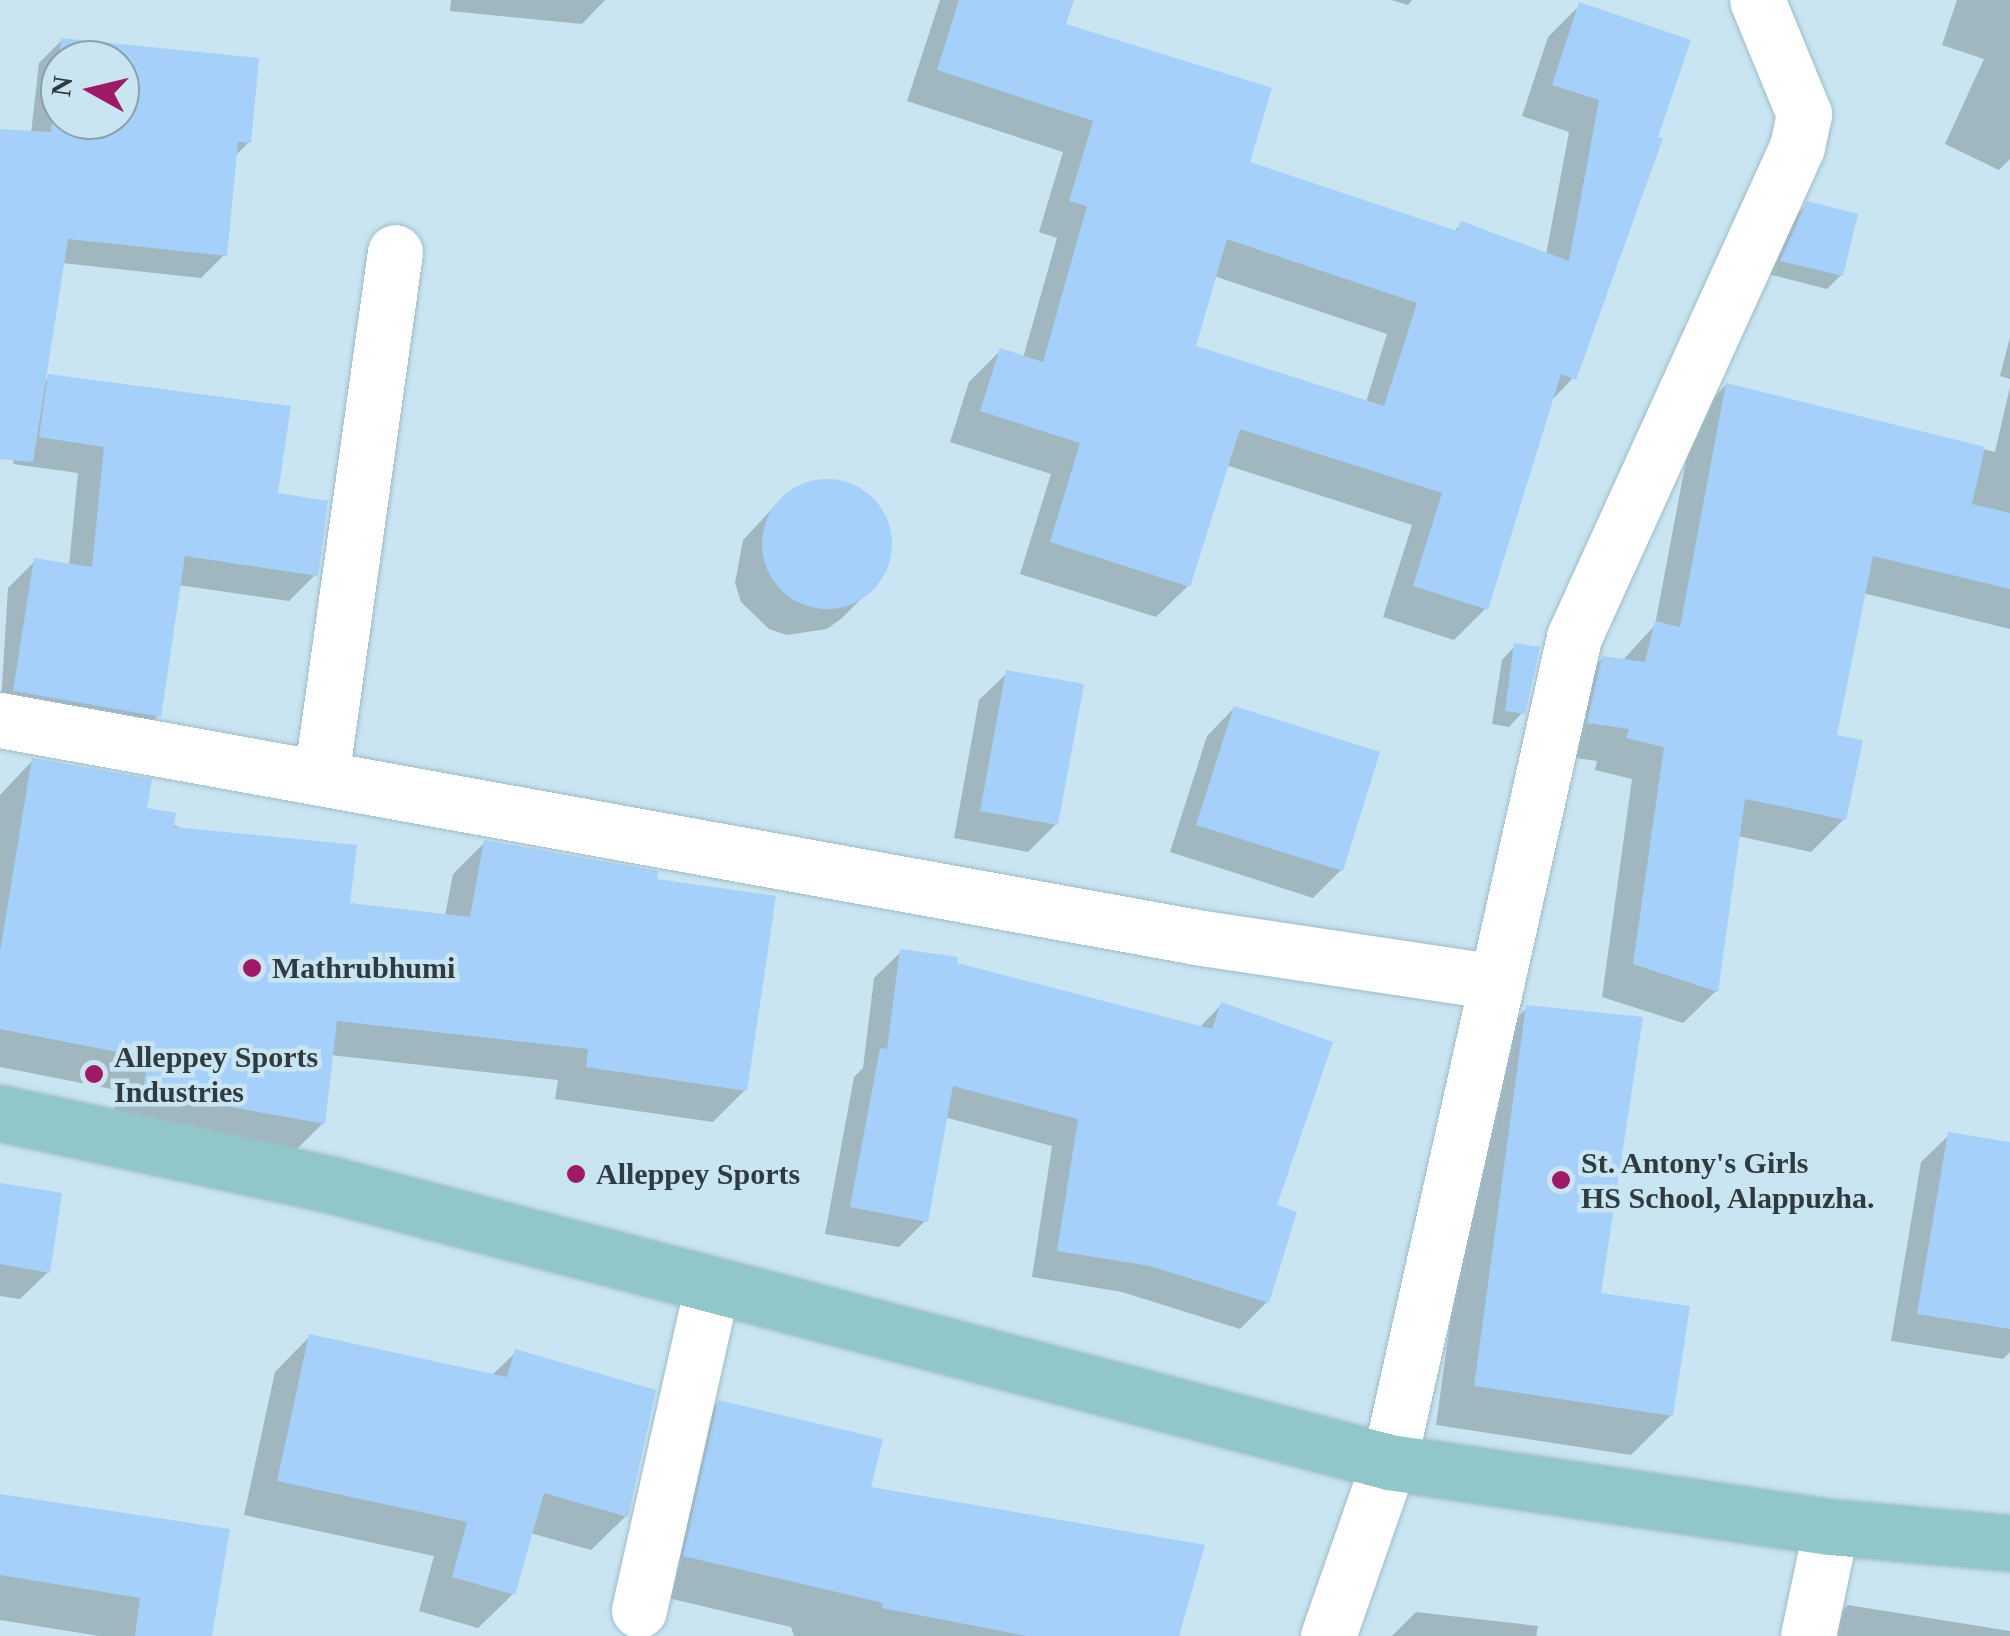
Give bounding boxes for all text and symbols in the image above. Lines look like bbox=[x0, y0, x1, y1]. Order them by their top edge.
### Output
north arrow bbox=[40, 40, 140, 140]
text: N bbox=[45, 74, 79, 98]
place label: Mathrubhumi bbox=[272, 950, 455, 986]
marker: Mathrubhumi bbox=[241, 957, 263, 979]
place label: Alleppey Sports Industries bbox=[114, 1039, 318, 1110]
marker: Alleppey Sports Industries bbox=[83, 1063, 105, 1085]
place label: St. Antony's Girls HS School, Alappuzha. bbox=[1581, 1145, 1876, 1216]
place label: Alleppey Sports bbox=[596, 1156, 800, 1192]
marker: Alleppey Sports bbox=[565, 1163, 587, 1185]
marker: St. Antony's Girls HS School, Alappuzha. bbox=[1550, 1169, 1572, 1191]

